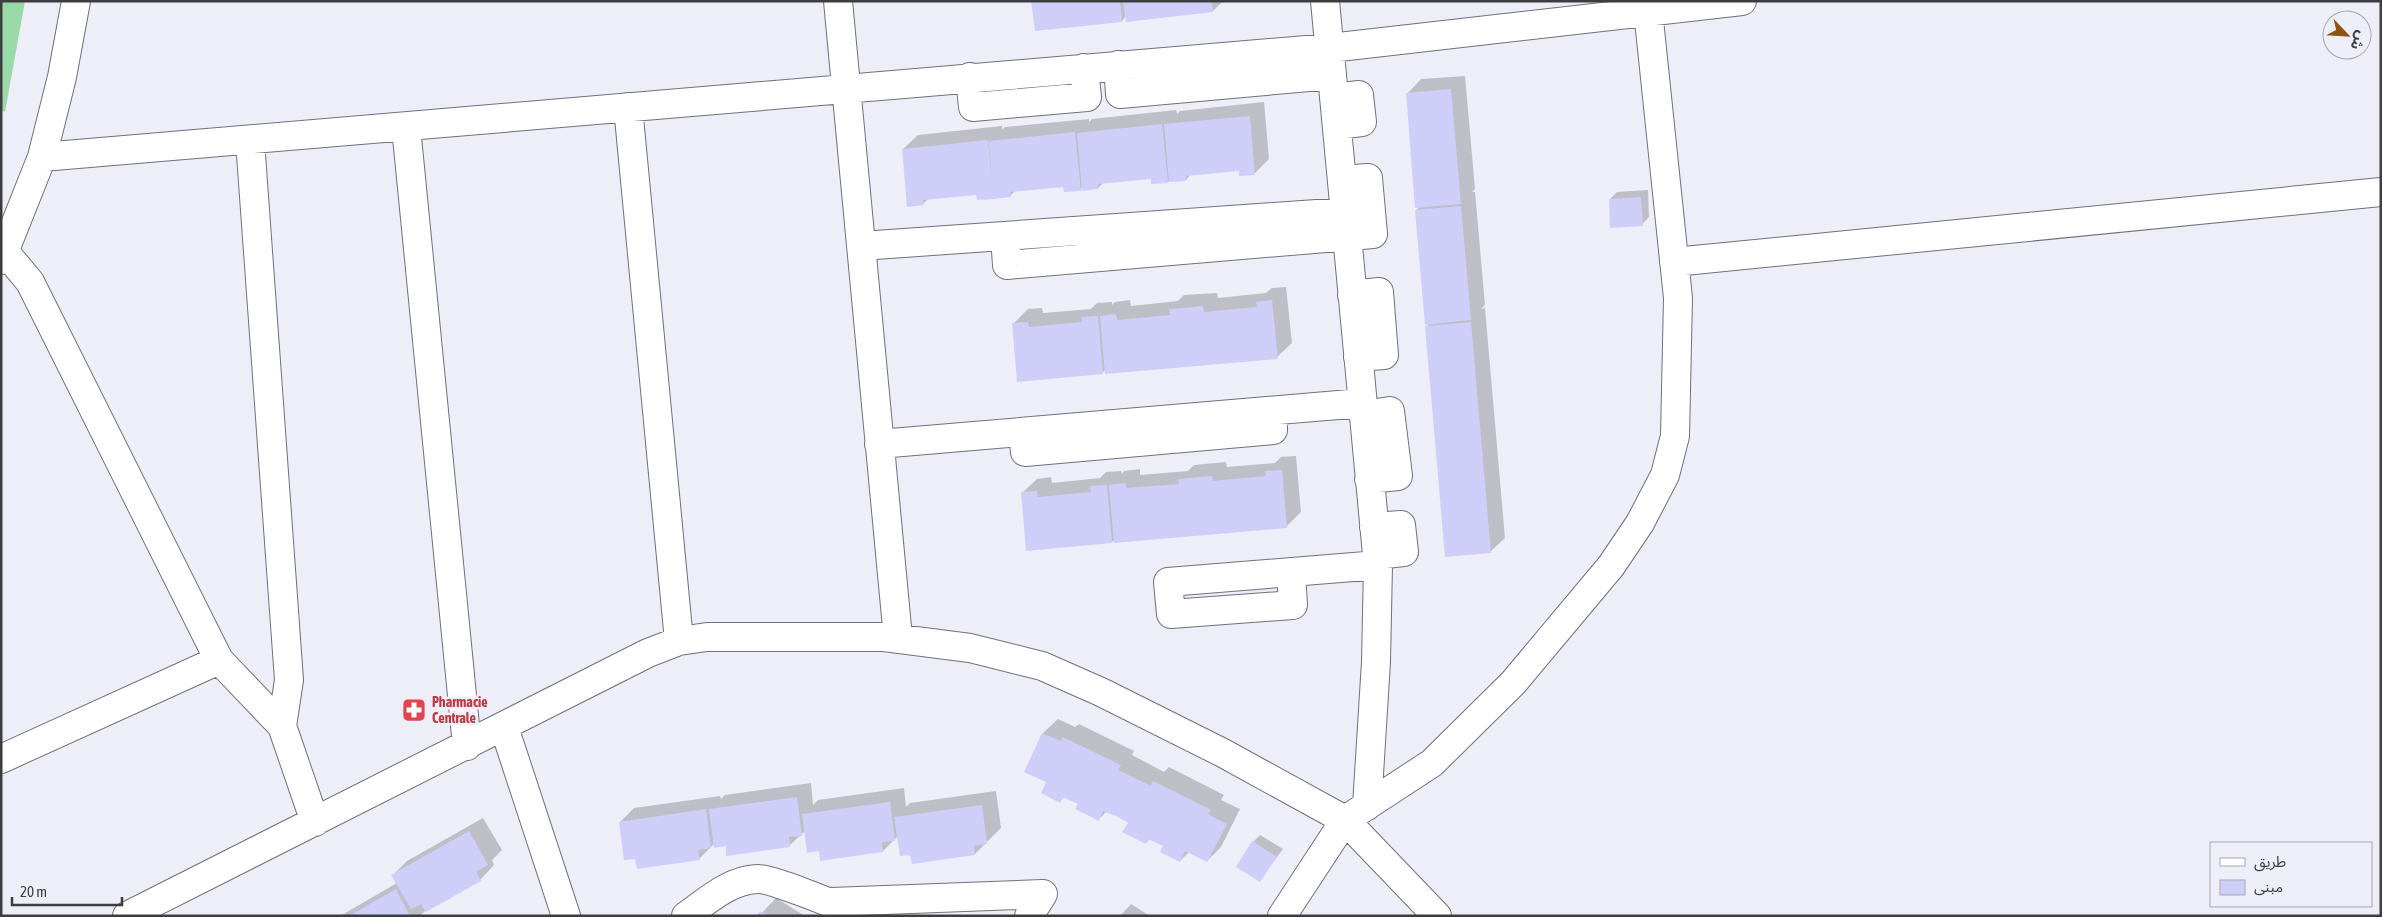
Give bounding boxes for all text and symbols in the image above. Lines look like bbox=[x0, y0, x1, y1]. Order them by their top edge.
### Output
north arrow bbox=[2322, 10, 2372, 60]
text: ش bbox=[2347, 28, 2370, 53]
place label: Pharmacie Centrale bbox=[432, 694, 488, 726]
pharmacy icon: Pharmacie Centrale bbox=[401, 697, 427, 723]
legend bbox=[2210, 842, 2372, 907]
text: طريق bbox=[2254, 853, 2286, 872]
scale bar bbox=[12, 874, 122, 906]
text: مبنى bbox=[2254, 878, 2283, 896]
text: 20 m bbox=[20, 883, 47, 900]

